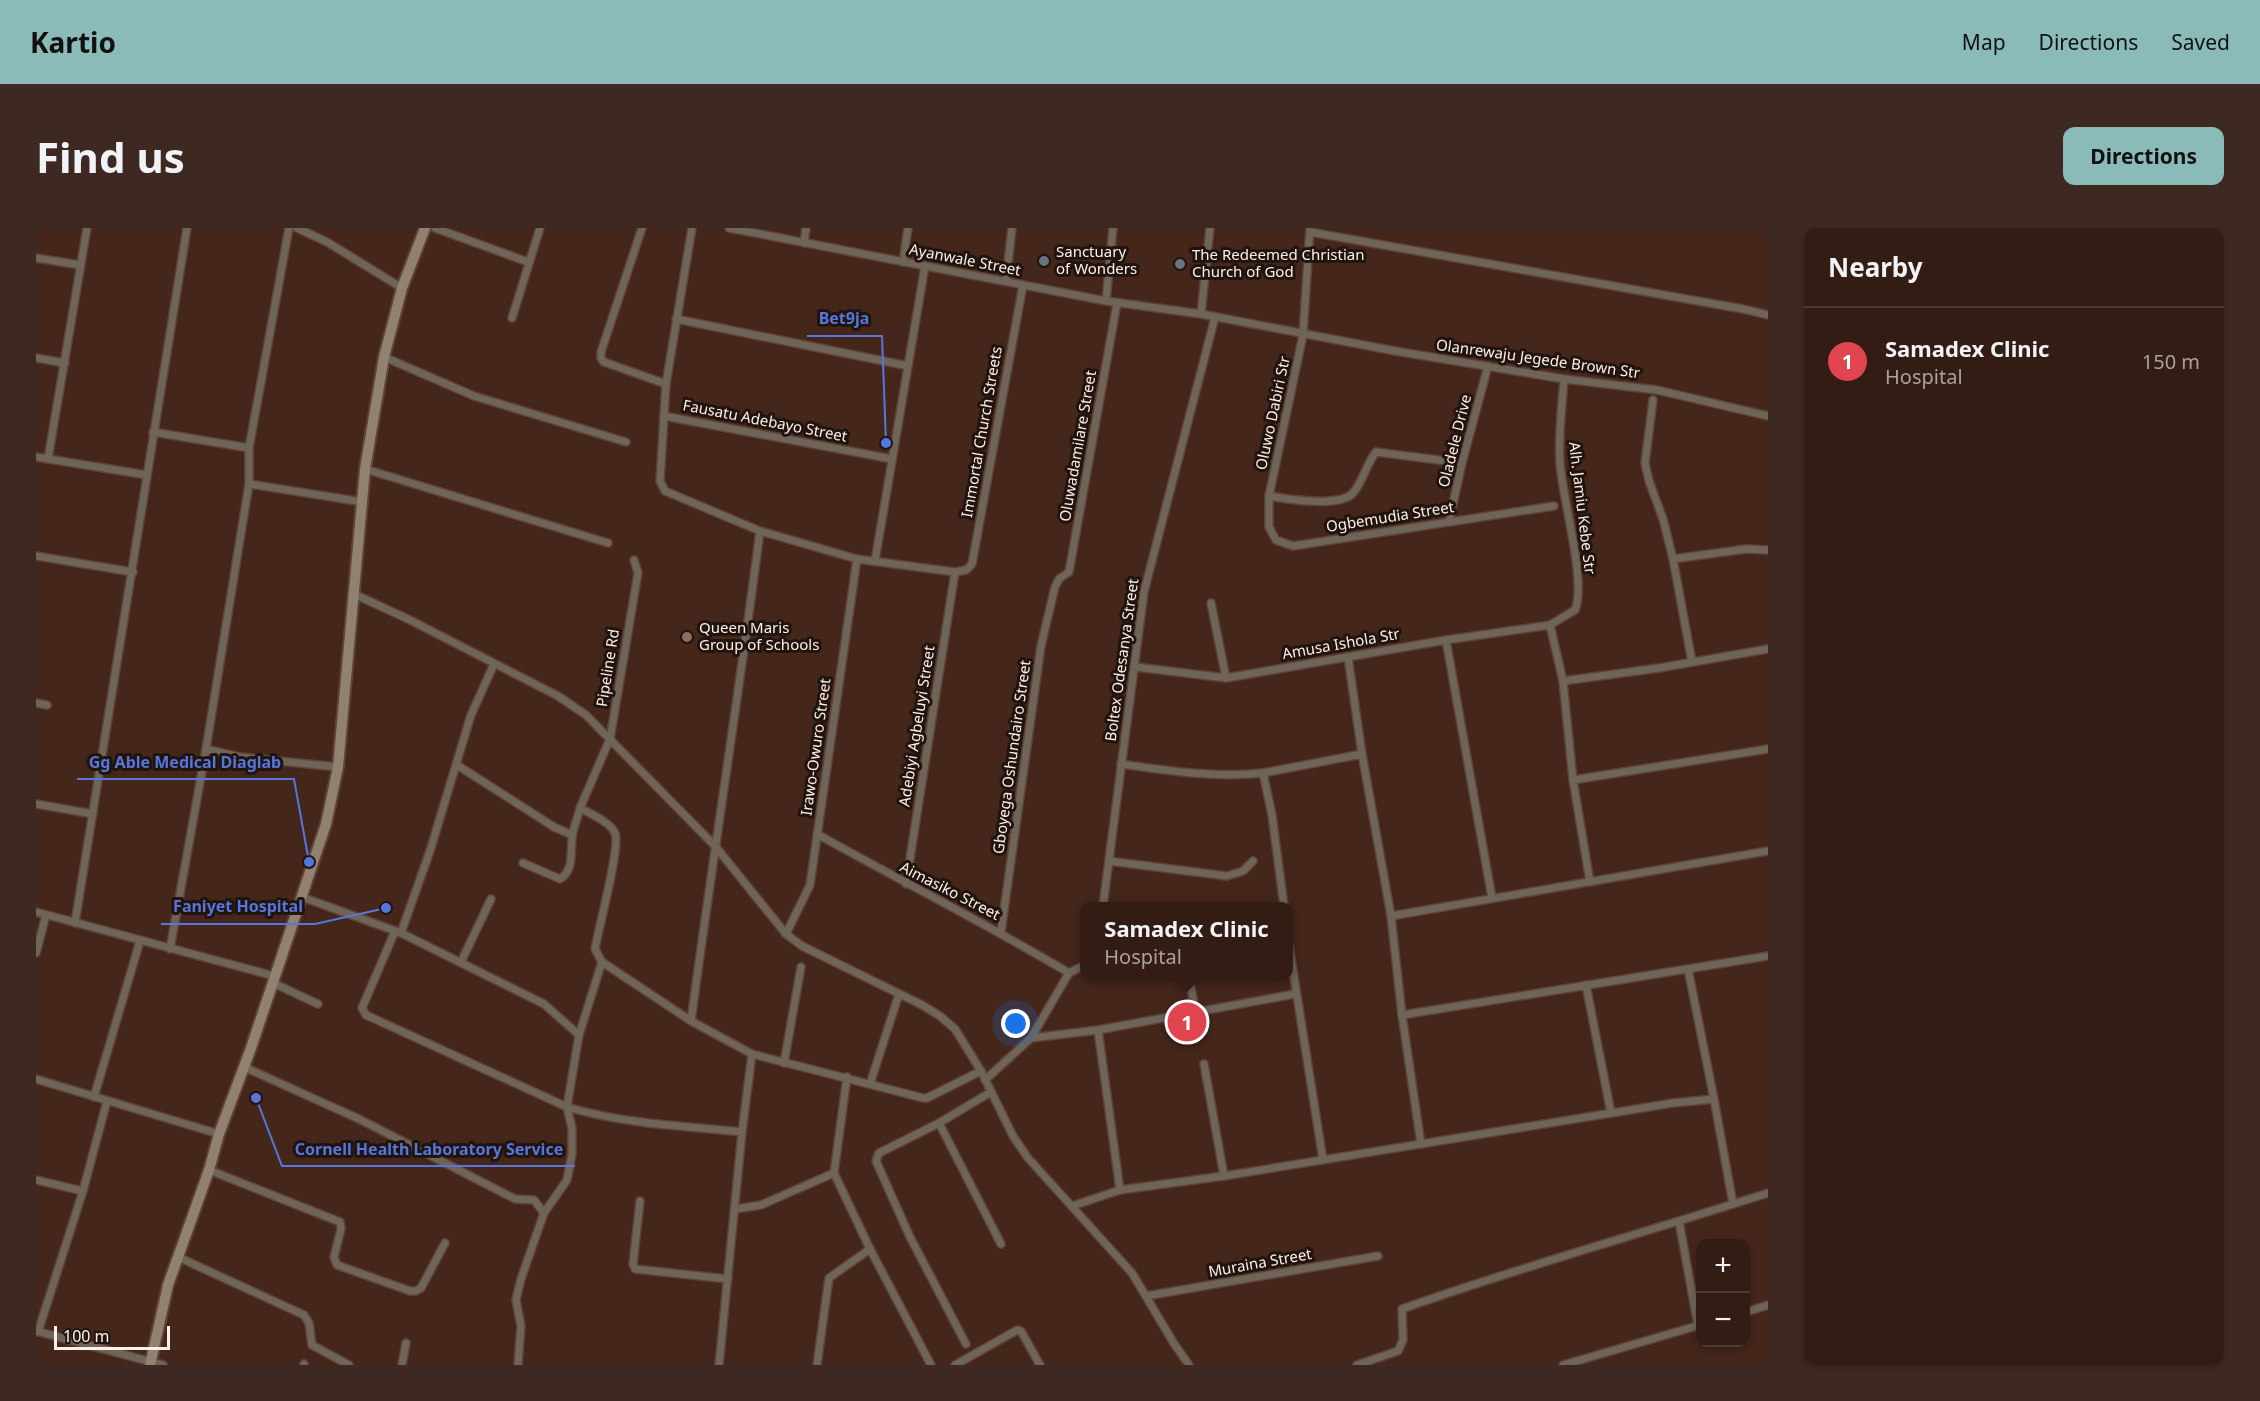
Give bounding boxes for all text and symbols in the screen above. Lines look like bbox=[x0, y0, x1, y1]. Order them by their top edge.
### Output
text: Kartio bbox=[30, 23, 116, 61]
text: Map bbox=[1962, 28, 2006, 56]
text: Directions bbox=[2039, 28, 2138, 56]
text: Saved bbox=[2171, 28, 2230, 56]
button: Directions bbox=[2063, 127, 2224, 185]
text: Find us bbox=[36, 128, 185, 185]
street label: Ayanwale Street bbox=[908, 238, 1023, 280]
place label: Sanctuary of Wonders bbox=[1056, 241, 1137, 278]
place label: The Redeemed Christian Church of God bbox=[1192, 244, 1365, 281]
text: Nearby bbox=[1828, 249, 1923, 285]
marker: Sanctuary of Wonders bbox=[1037, 254, 1051, 268]
marker: The Redeemed Christian Church of God bbox=[1173, 257, 1187, 271]
callout: Bet9ja bbox=[807, 302, 882, 336]
text: Bet9ja bbox=[819, 307, 869, 329]
text: Samadex Clinic bbox=[1885, 333, 2049, 363]
street label: Olanrewaju Jegede Brown Str bbox=[1435, 334, 1641, 382]
street label: Immortal Church Streets bbox=[956, 345, 1006, 519]
text: 1 bbox=[1842, 348, 1853, 375]
text: 150 m bbox=[2142, 348, 2200, 375]
street label: Oluwo Dabiri Str bbox=[1250, 354, 1294, 472]
text: Hospital bbox=[1885, 363, 1963, 390]
street label: Oluwadamilare Street bbox=[1054, 368, 1100, 523]
street label: Oladele Drive bbox=[1433, 392, 1475, 489]
street label: Fausatu Adebayo Street bbox=[681, 394, 850, 446]
street label: Alh. Jamiu Kebe Str bbox=[1565, 440, 1601, 575]
street label: Ogbemudia Street bbox=[1324, 496, 1456, 536]
street label: Boltex Odesanya Street bbox=[1100, 577, 1142, 743]
place label: Queen Maris Group of Schools bbox=[699, 617, 819, 654]
street label: Amusa Ishola Str bbox=[1280, 623, 1401, 663]
street label: Pipeline Rd bbox=[591, 627, 623, 708]
marker: Queen Maris Group of Schools bbox=[680, 630, 694, 644]
street label: Adebiyi Agbeluyi Street bbox=[893, 643, 939, 808]
street label: Gboyega Oshundairo Street bbox=[987, 658, 1035, 855]
street label: Irawo-Owuro Street bbox=[795, 676, 835, 817]
callout: Gg Able Medical Diaglab bbox=[77, 745, 294, 779]
text: Gg Able Medical Diaglab bbox=[89, 751, 281, 773]
street label: Aimasiko Street bbox=[897, 856, 1004, 924]
callout: Faniyet Hospital bbox=[161, 890, 315, 924]
text: Faniyet Hospital bbox=[173, 895, 303, 917]
popup bbox=[1080, 902, 1293, 980]
text: Samadex Clinic bbox=[1104, 913, 1269, 943]
text: Hospital bbox=[1104, 943, 1182, 970]
pin: 1 bbox=[1168, 1000, 1206, 1044]
your location bbox=[1001, 1009, 1030, 1038]
callout: Cornell Health Laboratory Service bbox=[282, 1132, 575, 1166]
text: Cornell Health Laboratory Service bbox=[295, 1138, 563, 1160]
map controls bbox=[1696, 1239, 1750, 1347]
button: + bbox=[1696, 1239, 1750, 1293]
street label: Muraina Street bbox=[1207, 1243, 1314, 1281]
button: − bbox=[1696, 1293, 1750, 1347]
scale bar bbox=[54, 1323, 170, 1350]
text: 100 m bbox=[63, 1325, 110, 1347]

